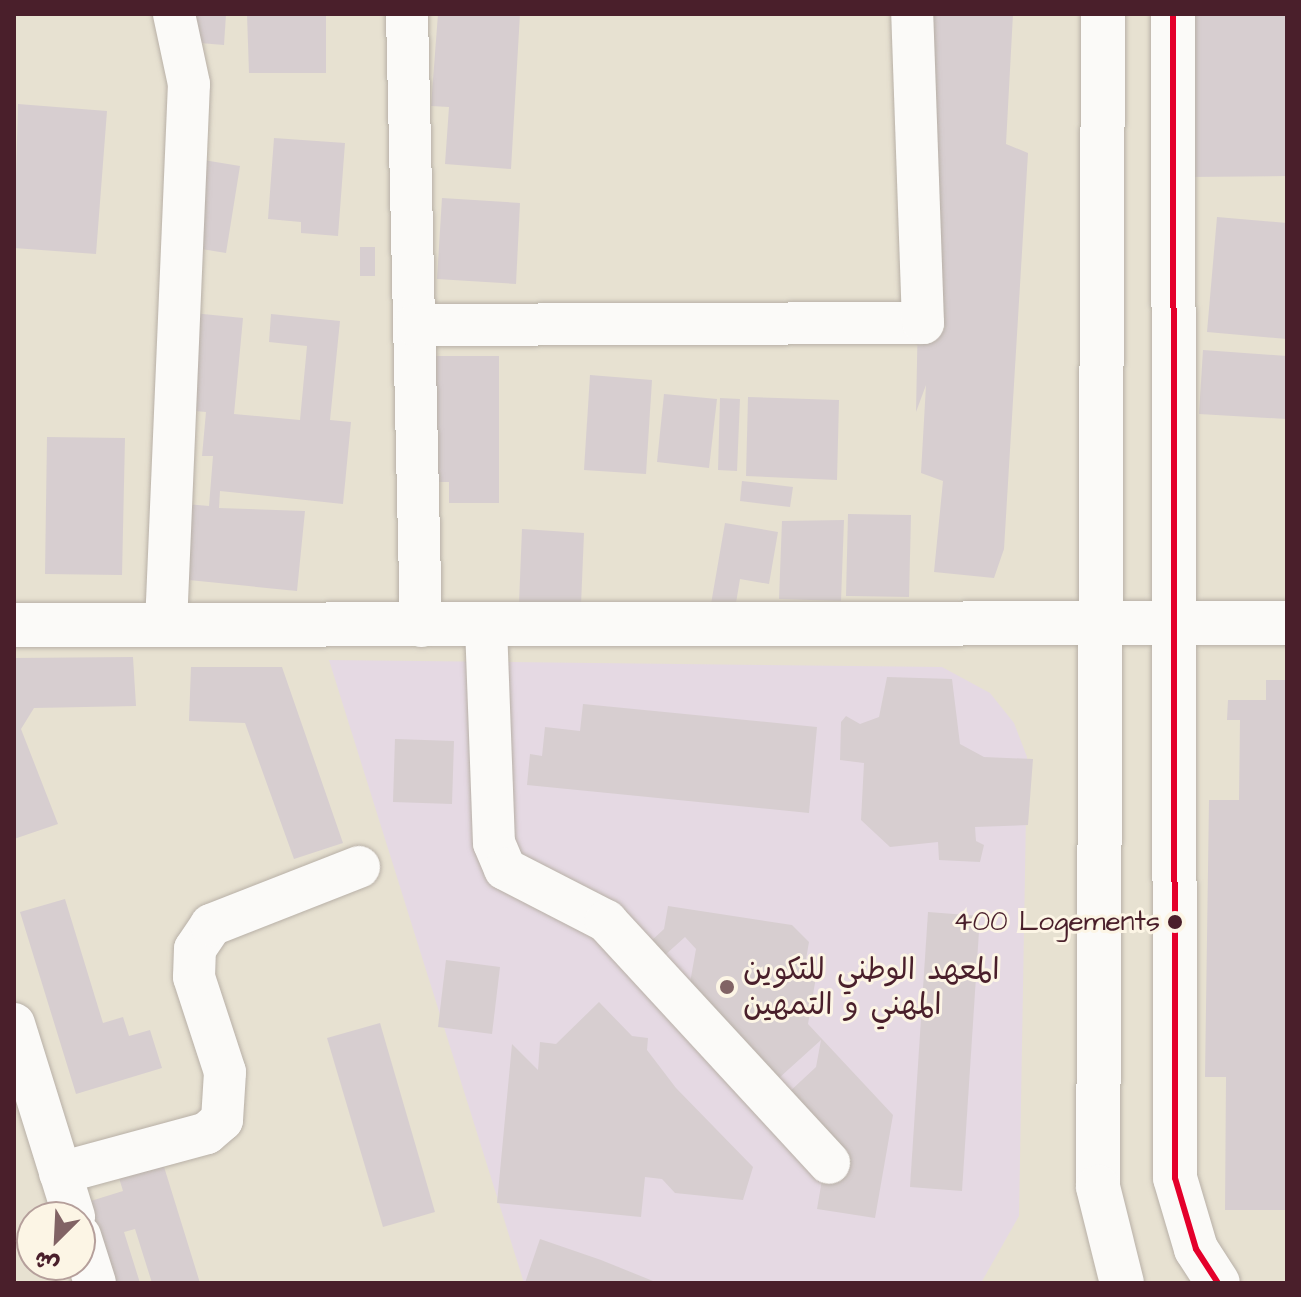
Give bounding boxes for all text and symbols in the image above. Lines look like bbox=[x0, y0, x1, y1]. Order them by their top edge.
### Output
place label: 400 Logements bbox=[953, 905, 1160, 939]
marker: 400 Logements bbox=[1167, 914, 1183, 930]
place label: المعهد الوطني للتكوين المهني و التمهين bbox=[743, 952, 1000, 1022]
marker: المعهد الوطني للتكوين المهني و التمهين bbox=[718, 978, 736, 996]
north arrow bbox=[16, 1201, 96, 1281]
text: ش bbox=[29, 1242, 64, 1281]

